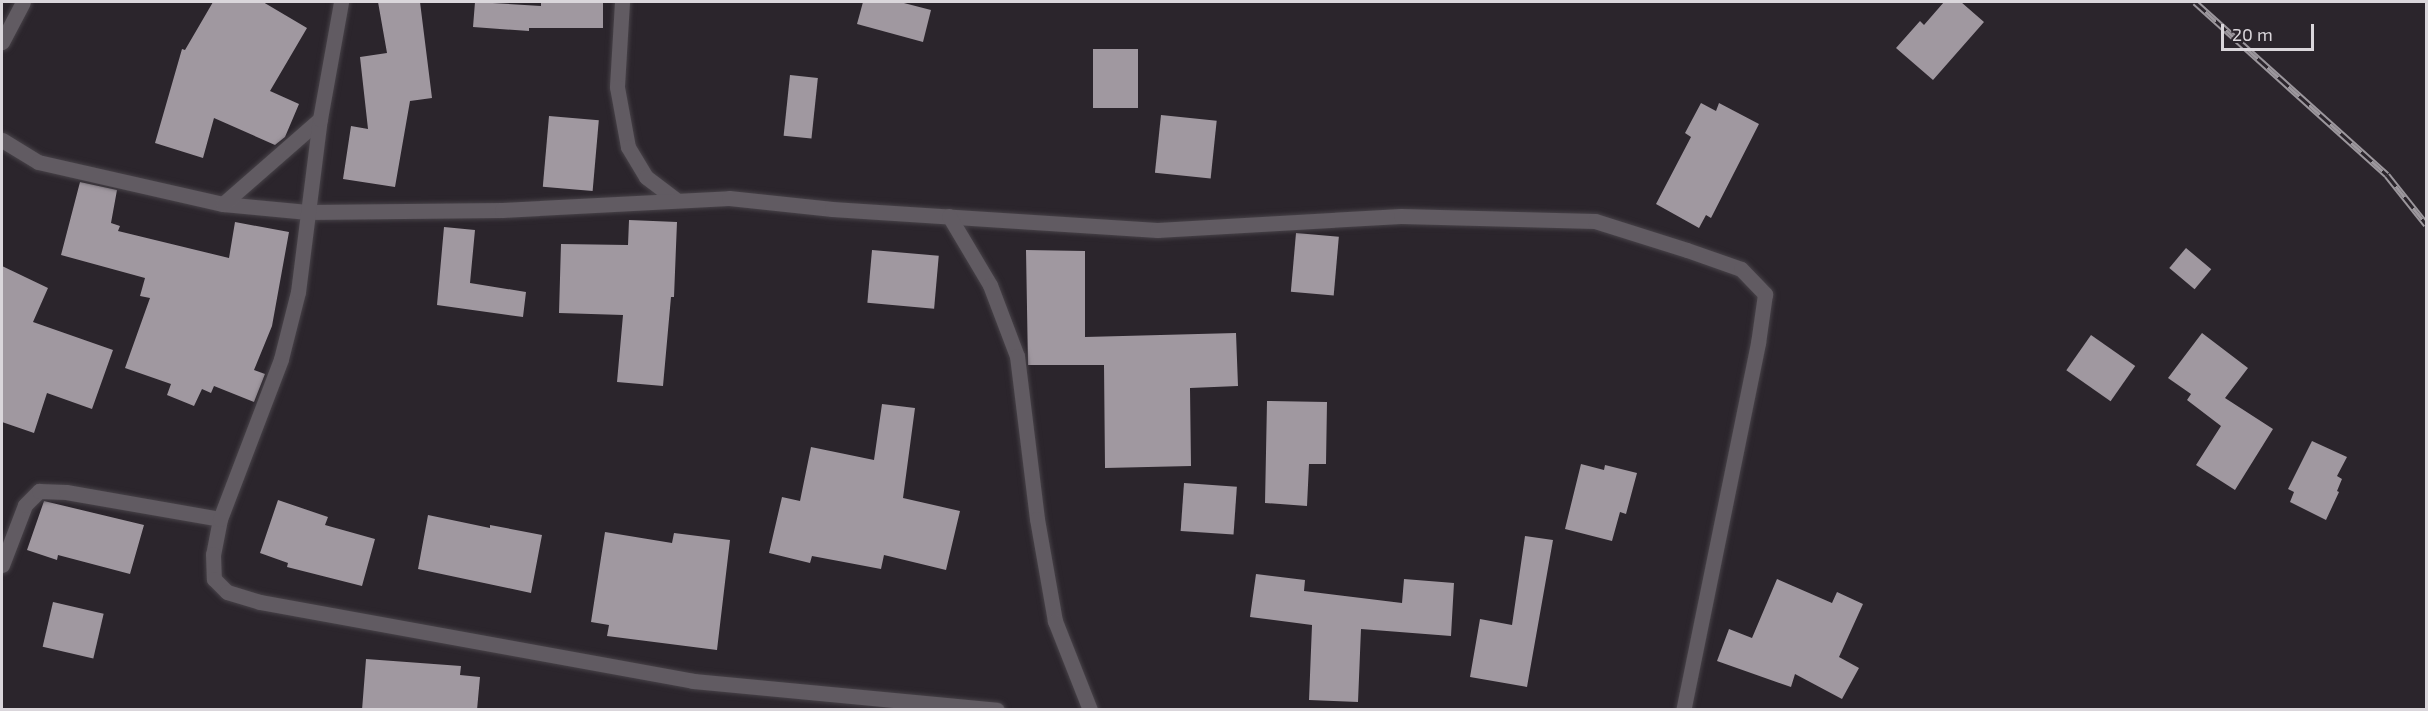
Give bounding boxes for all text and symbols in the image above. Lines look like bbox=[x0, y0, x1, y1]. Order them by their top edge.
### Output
scale bar bbox=[2224, 12, 2317, 50]
text: 20 m bbox=[2232, 23, 2273, 45]

